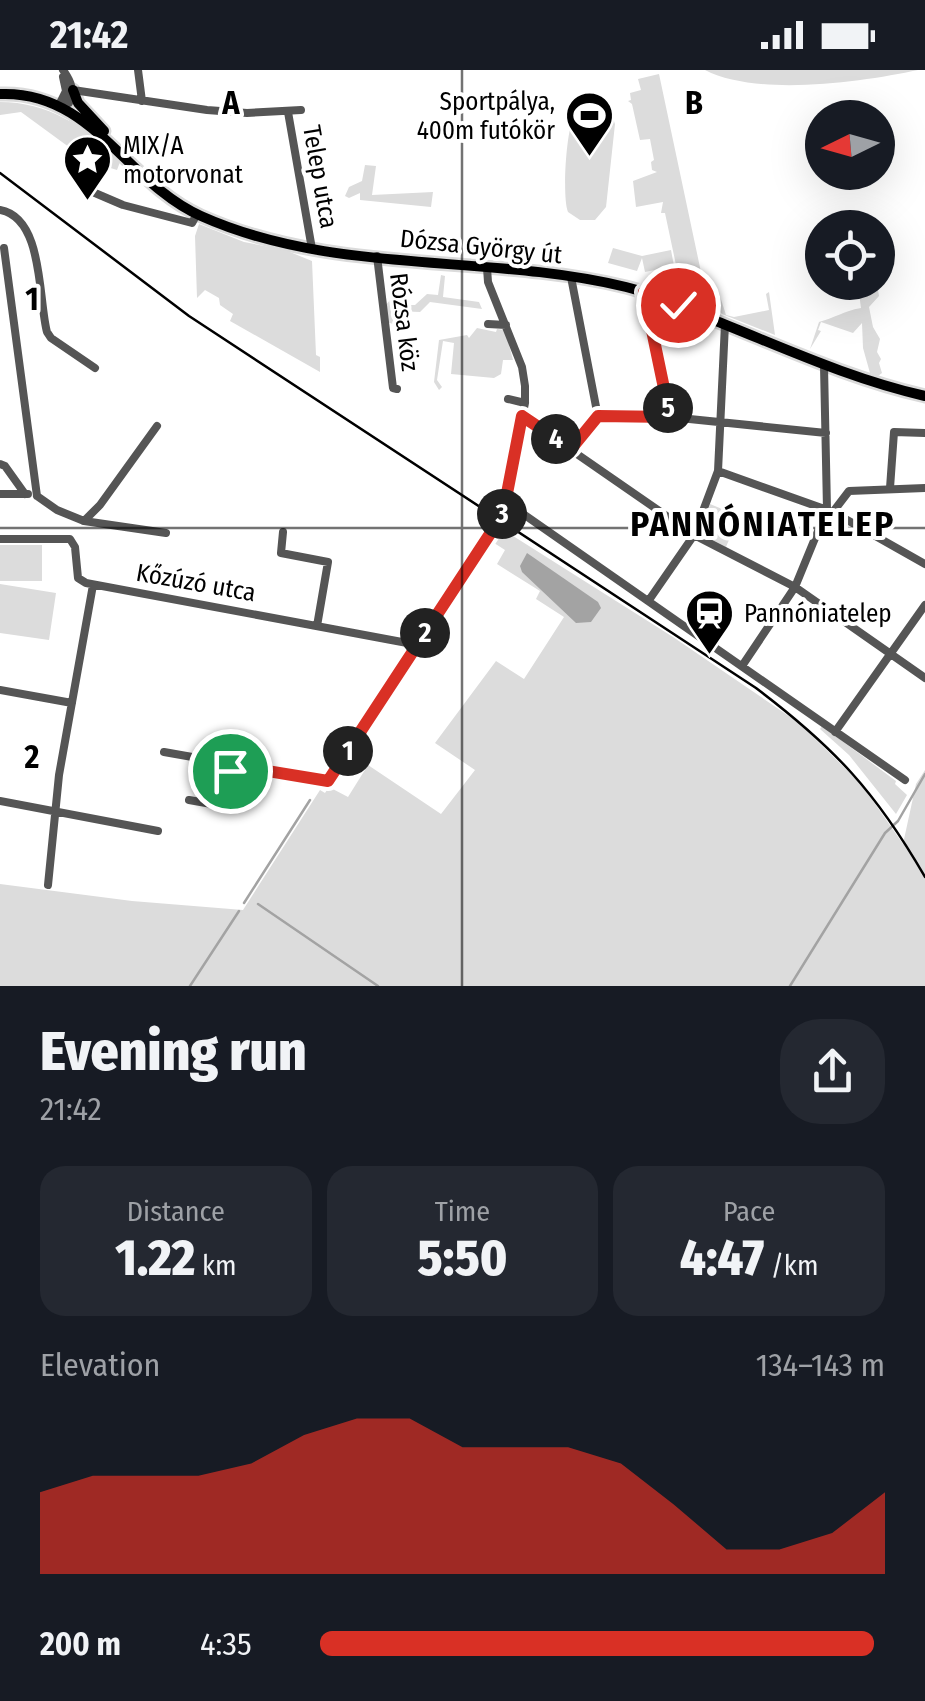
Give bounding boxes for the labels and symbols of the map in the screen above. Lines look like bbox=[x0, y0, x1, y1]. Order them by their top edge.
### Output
text: A bbox=[221, 84, 240, 122]
text: B bbox=[685, 84, 703, 122]
place label: Sportpálya, 400m futókör bbox=[417, 87, 555, 146]
sports icon: Sportpálya, 400m futókör bbox=[564, 90, 616, 158]
north arrow bbox=[805, 100, 895, 190]
street label: Telep utca bbox=[296, 123, 344, 231]
place label: MIX/A motorvonat bbox=[123, 131, 244, 190]
place icon: MIX/A motorvonat bbox=[62, 134, 114, 202]
street label: Dózsa György út bbox=[398, 224, 564, 271]
pin bbox=[636, 263, 721, 348]
street label: Rózsa köz bbox=[383, 271, 425, 373]
text: 1 bbox=[25, 280, 39, 318]
pin: 5 bbox=[643, 383, 693, 433]
pin: 4 bbox=[531, 414, 581, 464]
pin: 3 bbox=[477, 489, 527, 539]
district label: PANNÓNIATELEP bbox=[630, 503, 896, 545]
street label: Kőzúzó utca bbox=[134, 558, 258, 608]
station icon: Pannóniatelep bbox=[683, 588, 735, 656]
place label: Pannóniatelep bbox=[744, 599, 892, 629]
pin: 2 bbox=[400, 608, 450, 658]
pin: 1 bbox=[323, 726, 373, 776]
pin bbox=[188, 729, 273, 814]
text: 2 bbox=[24, 738, 40, 776]

